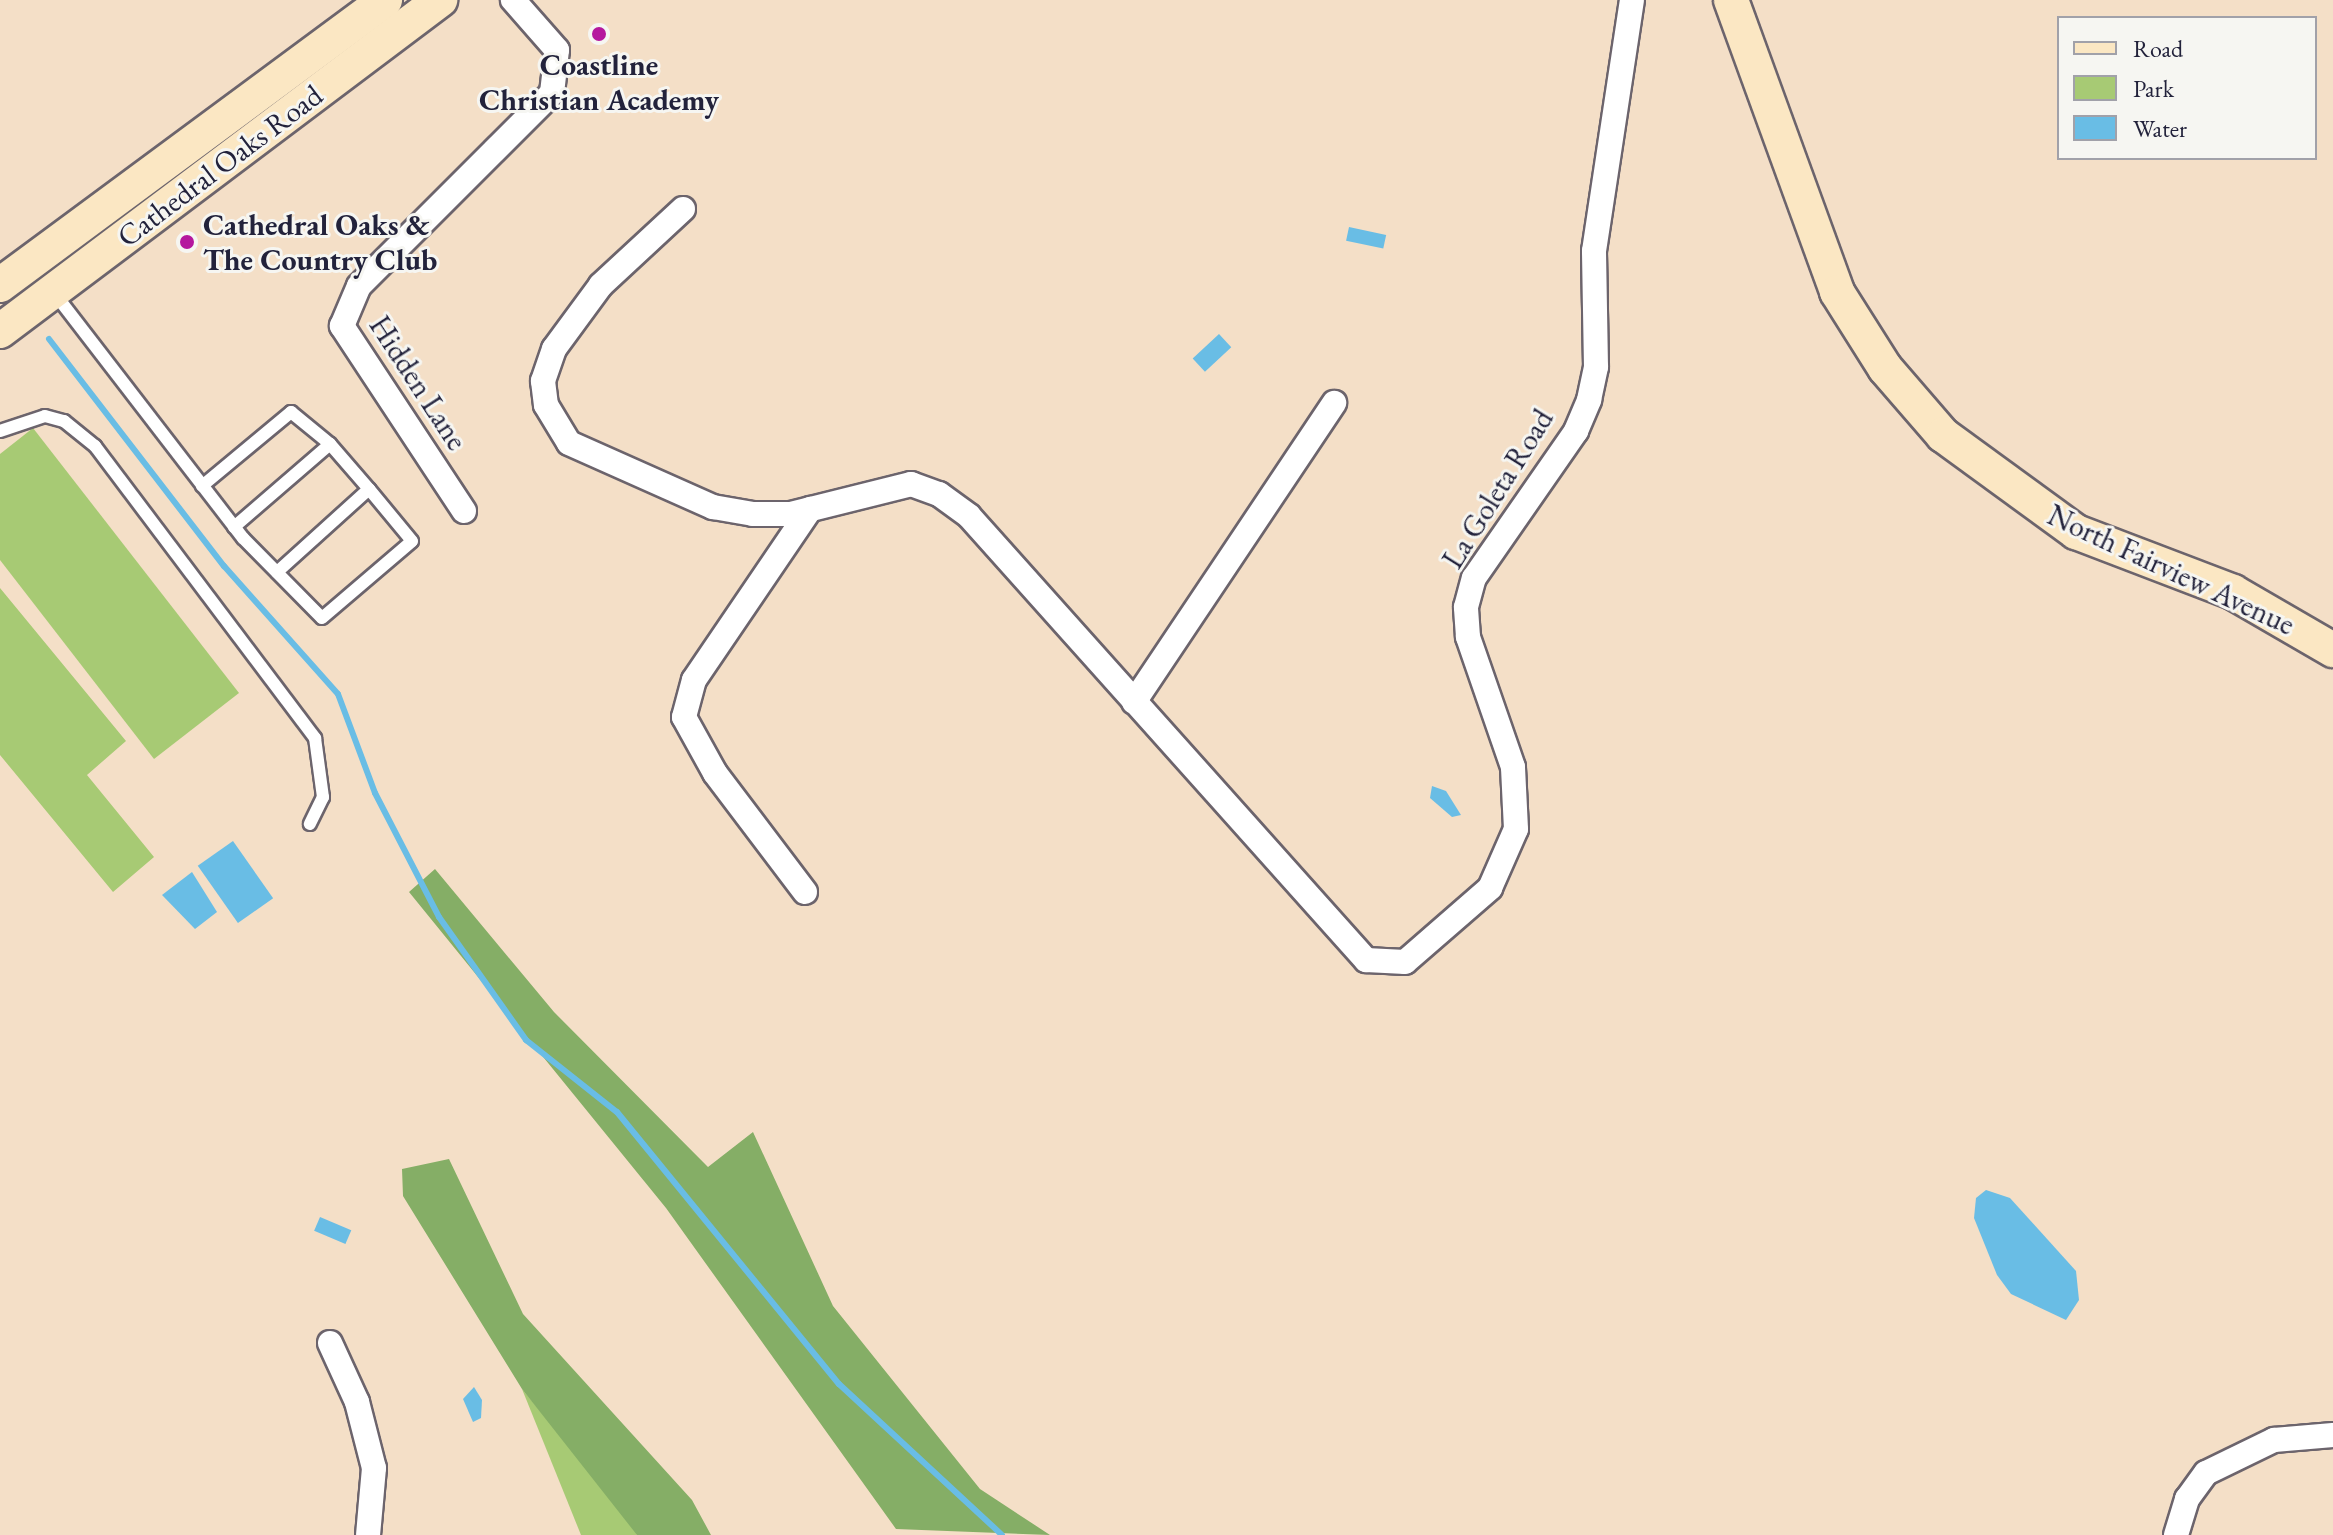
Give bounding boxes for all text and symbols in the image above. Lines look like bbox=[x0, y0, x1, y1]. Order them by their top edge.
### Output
legend bbox=[2057, 16, 2317, 160]
marker: Coastline Christian Academy bbox=[590, 25, 608, 43]
text: Road bbox=[2133, 33, 2183, 64]
place label: Coastline Christian Academy bbox=[479, 47, 719, 118]
text: Park bbox=[2133, 73, 2174, 104]
street label: Cathedral Oaks Road bbox=[110, 77, 330, 255]
text: Water bbox=[2133, 113, 2187, 144]
place label: Cathedral Oaks & The Country Club bbox=[203, 207, 437, 278]
marker: Cathedral Oaks & The Country Club bbox=[178, 233, 196, 251]
street label: Hidden Lane bbox=[361, 309, 475, 457]
street label: La Goleta Road bbox=[1435, 403, 1561, 575]
street label: North Fairview Avenue bbox=[2042, 497, 2300, 643]

